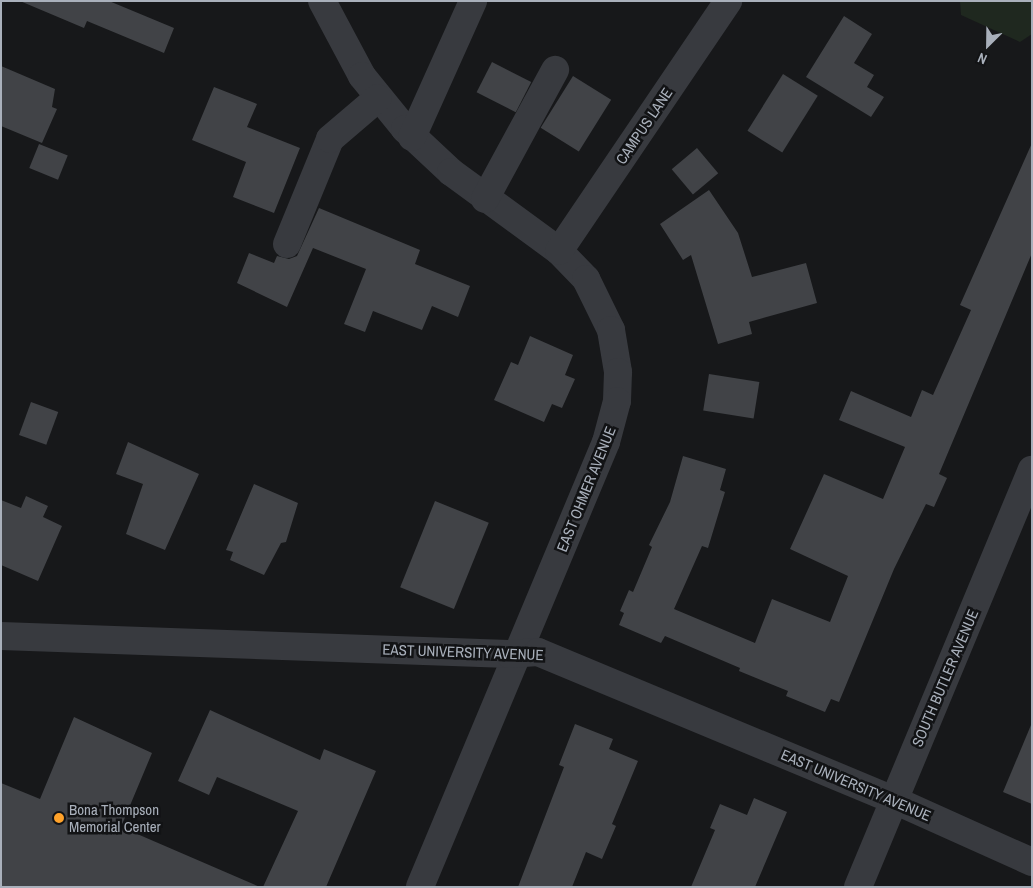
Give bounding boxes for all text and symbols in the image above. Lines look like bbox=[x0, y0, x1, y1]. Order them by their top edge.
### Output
north arrow bbox=[963, 20, 1013, 70]
text: N bbox=[975, 49, 989, 69]
street label: CAMPUS LANE bbox=[612, 84, 676, 168]
street label: EAST OHMER AVENUE bbox=[552, 423, 620, 555]
street label: SOUTH BUTLER AVENUE bbox=[908, 606, 982, 750]
street label: EAST UNIVERSITY AVENUE bbox=[382, 640, 544, 664]
street label: EAST UNIVERSITY AVENUE bbox=[778, 745, 934, 825]
place label: Bona Thompson Memorial Center bbox=[69, 800, 161, 835]
marker: Bona Thompson Memorial Center bbox=[53, 812, 65, 824]

